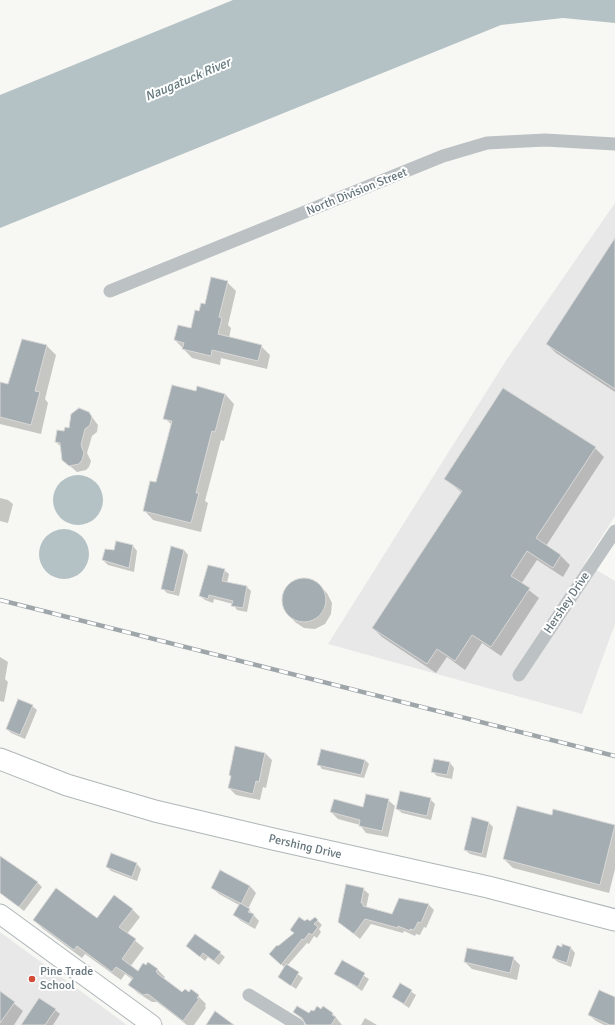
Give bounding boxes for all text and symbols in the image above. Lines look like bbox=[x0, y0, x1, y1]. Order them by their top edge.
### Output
water label: Naugatuck River bbox=[143, 55, 233, 105]
street label: North Division Street bbox=[305, 165, 409, 219]
street label: Hershey Drive bbox=[541, 569, 593, 637]
street label: Pershing Drive bbox=[267, 832, 343, 862]
place label: Pine Trade School bbox=[40, 965, 93, 993]
marker: Pine Trade School bbox=[27, 974, 37, 984]

